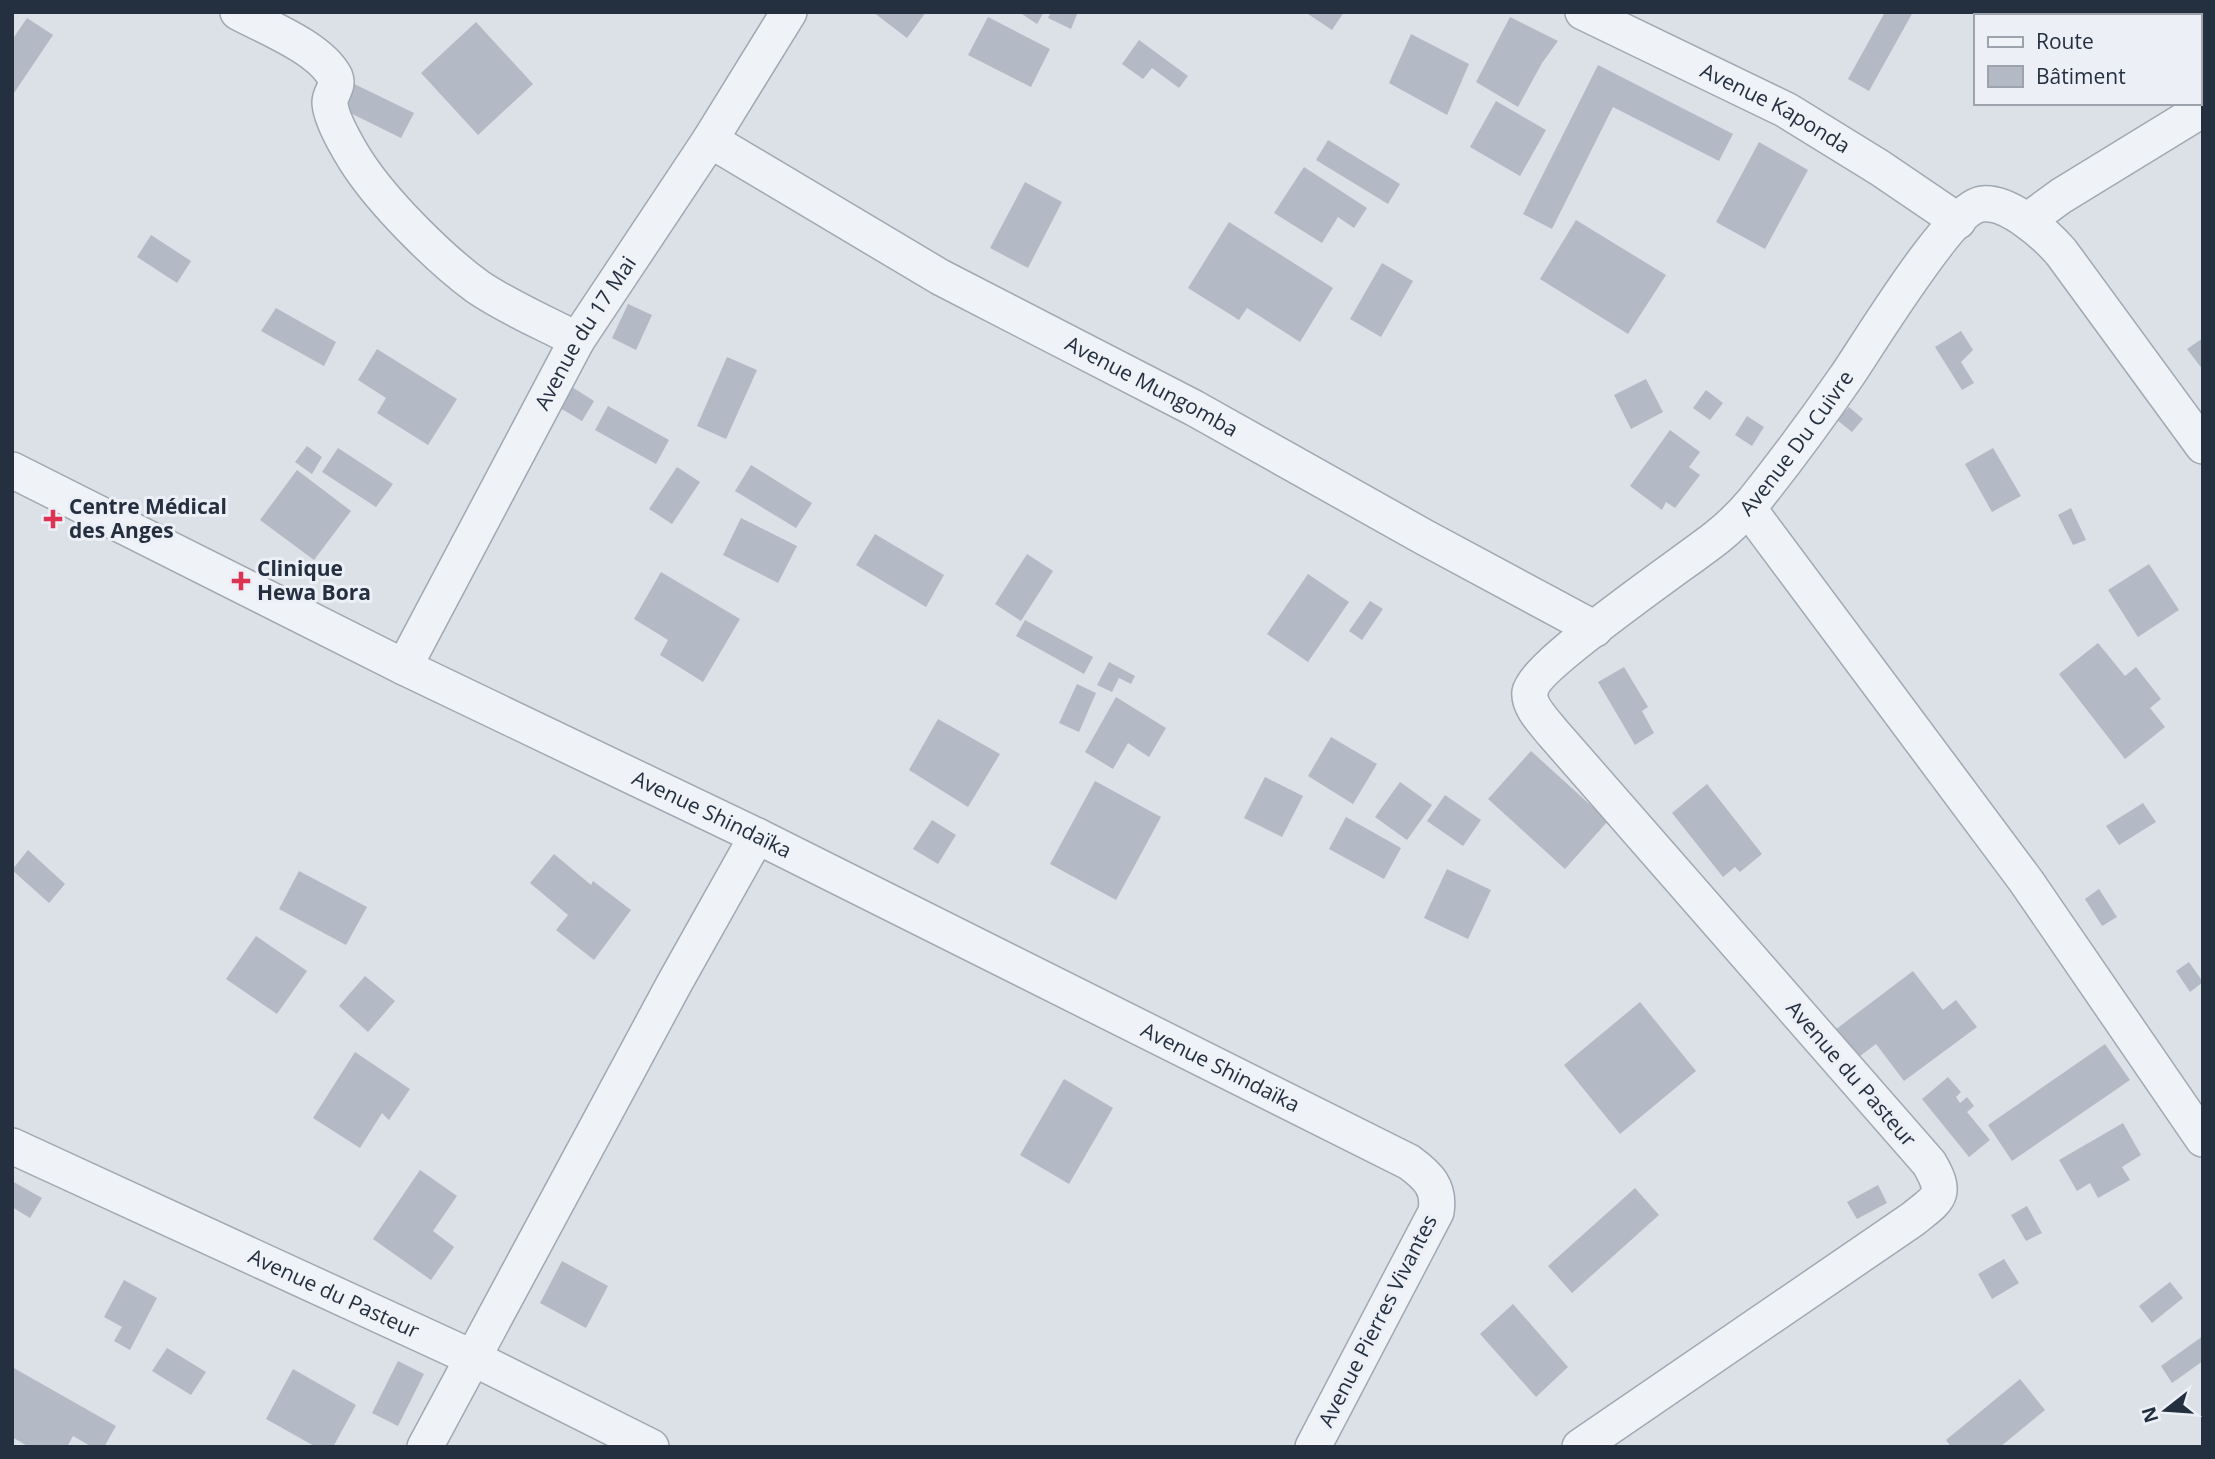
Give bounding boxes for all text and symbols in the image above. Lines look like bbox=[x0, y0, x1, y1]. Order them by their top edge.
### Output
legend bbox=[1974, 14, 2201, 105]
text: Route bbox=[2036, 27, 2094, 55]
street label: Avenue Kaponda bbox=[1696, 56, 1856, 159]
text: Bâtiment bbox=[2036, 62, 2126, 90]
street label: Avenue du 17 Mai bbox=[527, 250, 642, 415]
street label: Avenue Mungomba bbox=[1061, 329, 1243, 443]
street label: Avenue Du Cuivre bbox=[1733, 365, 1859, 521]
place label: Centre Médical des Anges bbox=[69, 492, 227, 544]
marker: Centre Médical des Anges bbox=[43, 509, 63, 529]
place label: Clinique Hewa Bora bbox=[257, 554, 371, 606]
marker: Clinique Hewa Bora bbox=[231, 571, 251, 591]
street label: Avenue Shindaïka bbox=[628, 763, 797, 864]
street label: Avenue du Pasteur bbox=[1781, 994, 1923, 1153]
street label: Avenue Shindaïka bbox=[1137, 1015, 1305, 1118]
street label: Avenue Pierres Vivantes bbox=[1311, 1210, 1443, 1432]
street label: Avenue du Pasteur bbox=[244, 1242, 424, 1345]
north arrow bbox=[2131, 1375, 2201, 1445]
text: N bbox=[2135, 1404, 2164, 1426]

